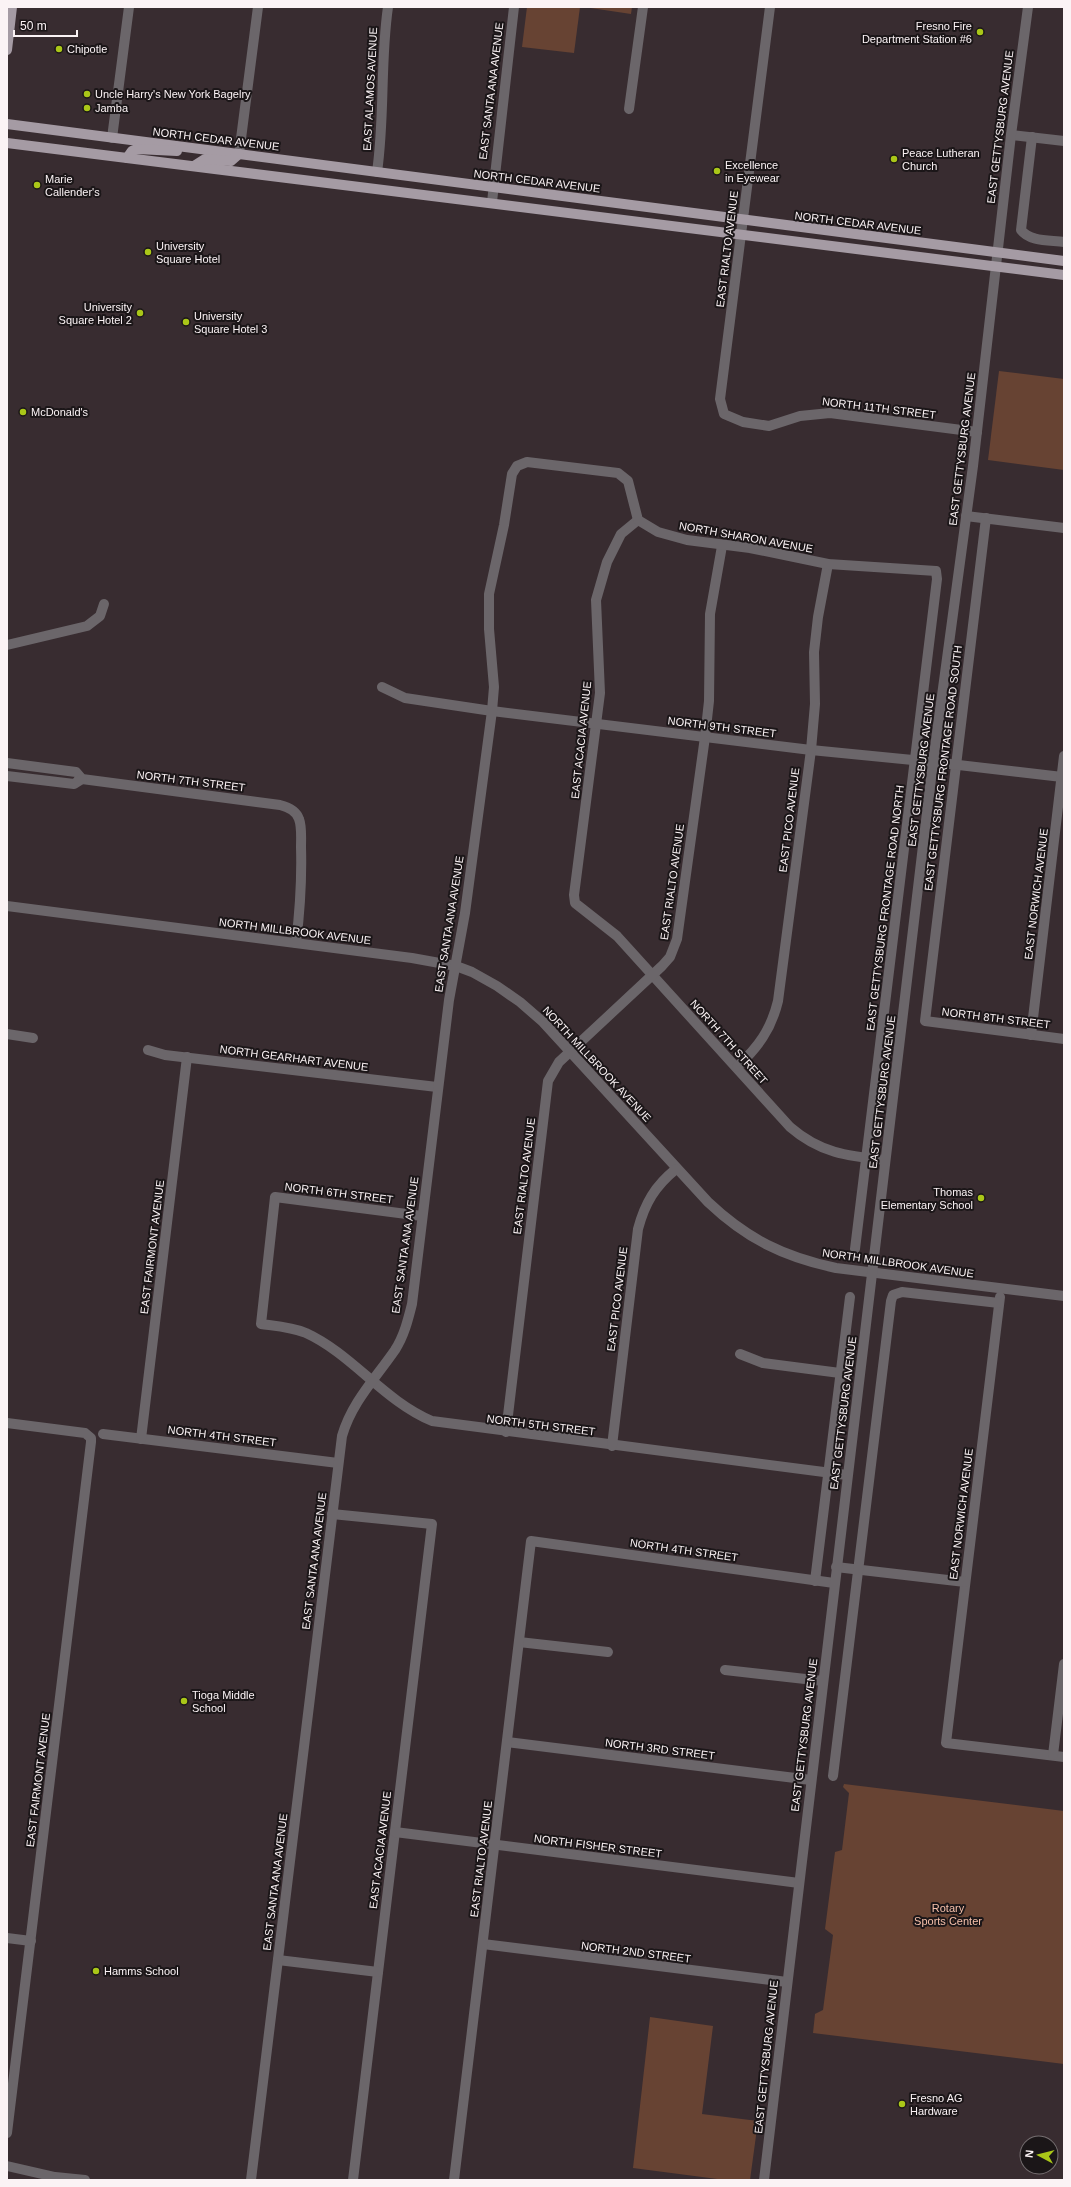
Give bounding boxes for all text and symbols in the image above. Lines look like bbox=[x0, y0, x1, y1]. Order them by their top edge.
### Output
scale bar bbox=[14, 12, 77, 38]
text: 50 m bbox=[20, 19, 47, 33]
place label: Fresno Fire Department Station #6 bbox=[862, 20, 972, 45]
street label: EAST SANTA ANA AVENUE bbox=[477, 22, 505, 160]
street label: EAST ALAMOS AVENUE bbox=[361, 27, 379, 151]
marker: Fresno Fire Department Station #6 bbox=[975, 27, 985, 37]
place label: Chipotle bbox=[67, 43, 107, 55]
marker: Chipotle bbox=[54, 44, 64, 54]
street label: EAST GETTYSBURG AVENUE bbox=[985, 50, 1015, 204]
place label: Uncle Harry's New York Bagelry bbox=[95, 88, 251, 100]
marker: Uncle Harry's New York Bagelry bbox=[82, 89, 92, 99]
place label: Jamba bbox=[95, 102, 129, 114]
marker: Jamba bbox=[82, 103, 92, 113]
street label: NORTH CEDAR AVENUE bbox=[152, 125, 280, 153]
place label: Peace Lutheran Church bbox=[902, 147, 980, 172]
marker: Peace Lutheran Church bbox=[889, 154, 899, 164]
place label: Excellence in Eyewear bbox=[725, 159, 780, 184]
marker: Excellence in Eyewear bbox=[712, 166, 722, 176]
street label: NORTH CEDAR AVENUE bbox=[473, 167, 601, 195]
place label: Marie Callender's bbox=[45, 173, 100, 198]
marker: Marie Callender's bbox=[32, 180, 42, 190]
street label: EAST RIALTO AVENUE bbox=[714, 190, 740, 308]
street label: NORTH CEDAR AVENUE bbox=[794, 209, 922, 237]
place label: University Square Hotel bbox=[156, 240, 220, 265]
marker: University Square Hotel bbox=[143, 247, 153, 257]
place label: University Square Hotel 2 bbox=[59, 301, 132, 326]
marker: University Square Hotel 2 bbox=[135, 308, 145, 318]
place label: University Square Hotel 3 bbox=[194, 310, 267, 335]
marker: University Square Hotel 3 bbox=[181, 317, 191, 327]
street label: EAST GETTYSBURG AVENUE bbox=[947, 372, 977, 526]
street label: NORTH 11TH STREET bbox=[821, 395, 937, 421]
place label: McDonald's bbox=[31, 406, 89, 418]
marker: McDonald's bbox=[18, 407, 28, 417]
street label: NORTH SHARON AVENUE bbox=[678, 519, 814, 555]
street label: EAST GETTYSBURG FRONTAGE ROAD SOUTH bbox=[922, 645, 964, 891]
street label: EAST ACACIA AVENUE bbox=[569, 681, 593, 799]
street label: EAST GETTYSBURG AVENUE bbox=[906, 693, 936, 847]
street label: NORTH 9TH STREET bbox=[667, 714, 777, 740]
street label: EAST PICO AVENUE bbox=[777, 767, 801, 873]
street label: NORTH 7TH STREET bbox=[136, 768, 246, 794]
street label: EAST GETTYSBURG FRONTAGE ROAD NORTH bbox=[864, 784, 906, 1032]
street label: EAST RIALTO AVENUE bbox=[658, 823, 686, 941]
street label: EAST NORWICH AVENUE bbox=[1022, 828, 1050, 960]
street label: EAST SANTA ANA AVENUE bbox=[432, 855, 466, 993]
street label: NORTH MILLBROOK AVENUE bbox=[218, 916, 372, 946]
street label: NORTH 7TH STREET bbox=[688, 997, 770, 1087]
street label: NORTH MILLBROOK AVENUE bbox=[540, 1004, 654, 1124]
street label: NORTH 8TH STREET bbox=[941, 1005, 1051, 1031]
street label: EAST GETTYSBURG AVENUE bbox=[867, 1015, 897, 1169]
street label: NORTH GEARHART AVENUE bbox=[219, 1043, 369, 1073]
street label: EAST RIALTO AVENUE bbox=[511, 1117, 537, 1235]
street label: EAST SANTA ANA AVENUE bbox=[389, 1176, 421, 1314]
street label: EAST FAIRMONT AVENUE bbox=[138, 1179, 166, 1315]
street label: NORTH 6TH STREET bbox=[284, 1180, 394, 1206]
place label: Thomas Elementary School bbox=[881, 1186, 973, 1211]
marker: Thomas Elementary School bbox=[976, 1193, 986, 1203]
street label: EAST PICO AVENUE bbox=[605, 1246, 629, 1352]
street label: NORTH MILLBROOK AVENUE bbox=[821, 1246, 975, 1280]
street label: EAST GETTYSBURG AVENUE bbox=[828, 1336, 858, 1490]
street label: NORTH 5TH STREET bbox=[486, 1412, 596, 1438]
street label: NORTH 4TH STREET bbox=[167, 1423, 277, 1449]
street label: EAST NORWICH AVENUE bbox=[947, 1448, 975, 1580]
street label: EAST SANTA ANA AVENUE bbox=[300, 1492, 328, 1630]
street label: NORTH 4TH STREET bbox=[629, 1536, 739, 1564]
street label: EAST GETTYSBURG AVENUE bbox=[789, 1658, 819, 1812]
place label: Tioga Middle School bbox=[192, 1689, 255, 1714]
marker: Tioga Middle School bbox=[179, 1696, 189, 1706]
street label: EAST FAIRMONT AVENUE bbox=[24, 1712, 52, 1848]
street label: NORTH 3RD STREET bbox=[604, 1736, 716, 1762]
street label: EAST ACACIA AVENUE bbox=[367, 1791, 393, 1909]
street label: EAST RIALTO AVENUE bbox=[468, 1800, 494, 1918]
street label: EAST SANTA ANA AVENUE bbox=[261, 1813, 289, 1951]
street label: NORTH FISHER STREET bbox=[533, 1832, 663, 1860]
park label: Rotary Sports Center bbox=[914, 1902, 982, 1927]
street label: NORTH 2ND STREET bbox=[580, 1939, 692, 1965]
place label: Hamms School bbox=[104, 1965, 179, 1977]
marker: Hamms School bbox=[91, 1966, 101, 1976]
street label: EAST GETTYSBURG AVENUE bbox=[752, 1980, 780, 2134]
place label: Fresno AG Hardware bbox=[910, 2092, 963, 2117]
marker: Fresno AG Hardware bbox=[897, 2099, 907, 2109]
north arrow bbox=[1019, 2135, 1059, 2175]
text: N bbox=[1023, 2149, 1036, 2158]

